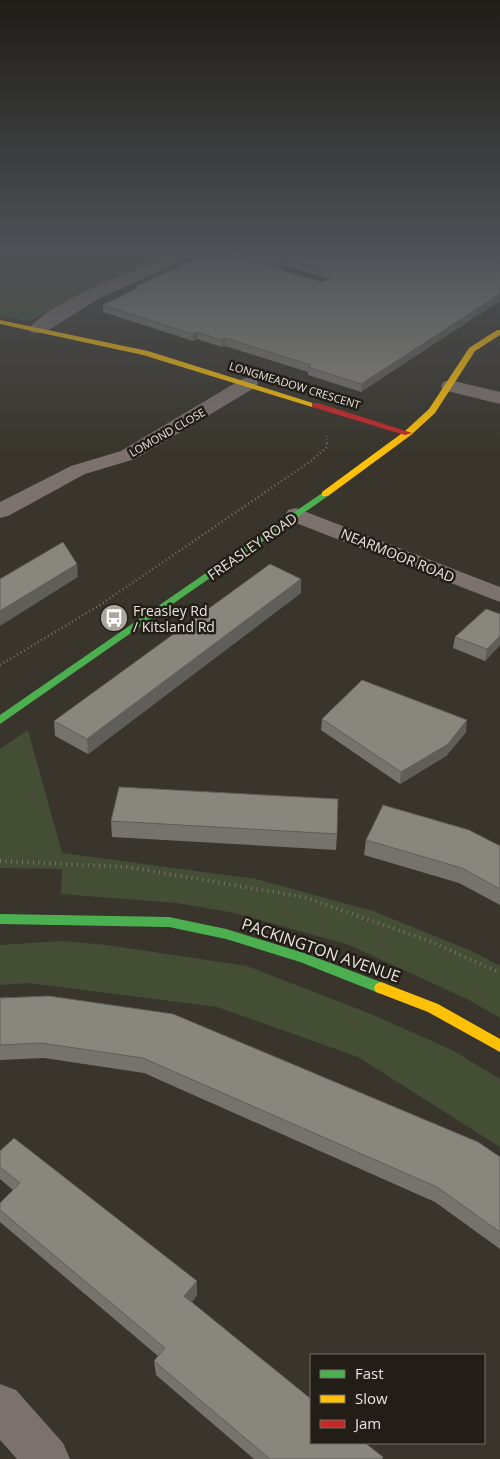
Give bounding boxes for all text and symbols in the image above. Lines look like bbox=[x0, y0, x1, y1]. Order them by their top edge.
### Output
street label: LONGMEADOW CRESCENT bbox=[228, 358, 362, 412]
street label: LOMOND CLOSE bbox=[126, 404, 208, 460]
street label: FREASLEY ROAD bbox=[203, 508, 301, 584]
street label: NEARMOOR ROAD bbox=[338, 524, 458, 586]
place label: Freasley Rd / Kitsland Rd bbox=[133, 601, 215, 636]
bus stop icon: Freasley Rd / Kitsland Rd bbox=[99, 603, 129, 633]
street label: PACKINGTON AVENUE bbox=[239, 913, 403, 987]
legend bbox=[310, 1354, 485, 1444]
text: Fast bbox=[355, 1363, 384, 1383]
text: Slow bbox=[355, 1388, 388, 1408]
text: Jam bbox=[353, 1413, 381, 1433]

